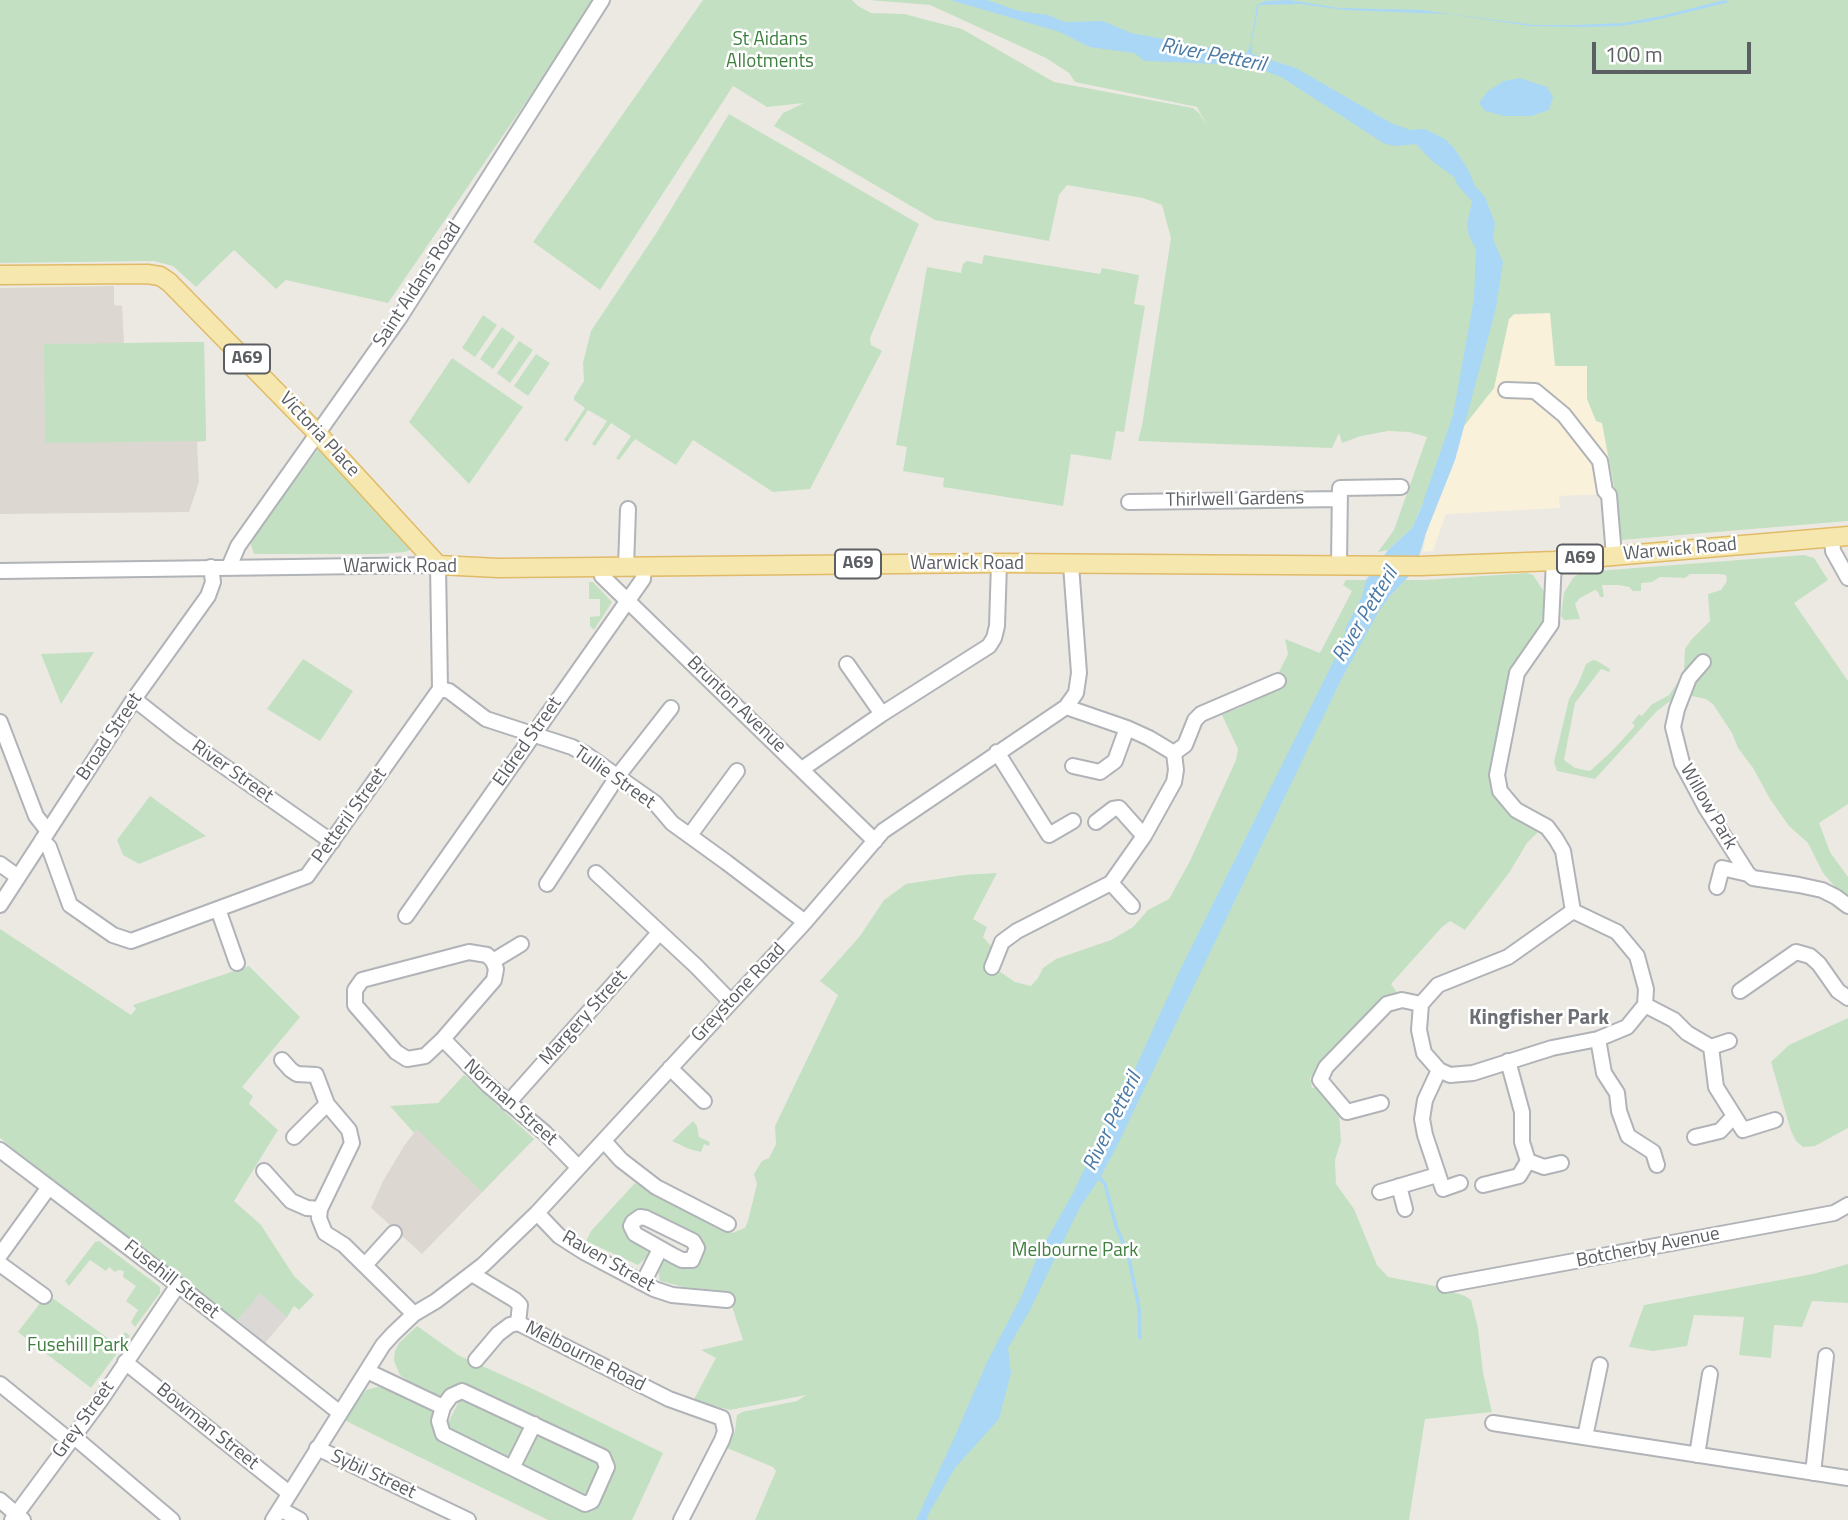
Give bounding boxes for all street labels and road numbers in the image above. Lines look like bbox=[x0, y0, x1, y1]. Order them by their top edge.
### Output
street label: Saint Aidans Road bbox=[369, 218, 467, 352]
road number: A69 bbox=[224, 344, 270, 374]
street label: Victoria Place bbox=[274, 388, 364, 482]
street label: Thirlwell Gardens bbox=[1166, 487, 1304, 513]
street label: Warwick Road bbox=[1622, 534, 1738, 566]
road number: A69 bbox=[1557, 544, 1603, 574]
road number: A69 bbox=[835, 550, 881, 578]
street label: Warwick Road bbox=[910, 553, 1024, 575]
street label: Warwick Road bbox=[343, 556, 457, 578]
street label: Brunton Avenue bbox=[682, 652, 790, 758]
street label: Broad Street bbox=[72, 689, 148, 785]
street label: Eldred Street bbox=[489, 693, 567, 791]
street label: River Street bbox=[187, 736, 277, 808]
street label: Tullie Street bbox=[569, 742, 659, 814]
street label: Willow Park bbox=[1674, 760, 1742, 854]
street label: Petteril Street bbox=[308, 764, 392, 868]
street label: Greystone Road bbox=[687, 939, 791, 1047]
street label: Margery Street bbox=[535, 966, 633, 1070]
street label: Norman Street bbox=[458, 1055, 562, 1151]
street label: Botcherby Avenue bbox=[1574, 1223, 1722, 1273]
street label: Raven Street bbox=[558, 1226, 658, 1298]
street label: Fusehill Street bbox=[119, 1236, 223, 1324]
street label: Melbourne Road bbox=[521, 1317, 649, 1397]
street label: Grey Street bbox=[48, 1377, 120, 1463]
street label: Bowman Street bbox=[151, 1379, 263, 1475]
street label: Sybil Street bbox=[327, 1445, 419, 1505]

